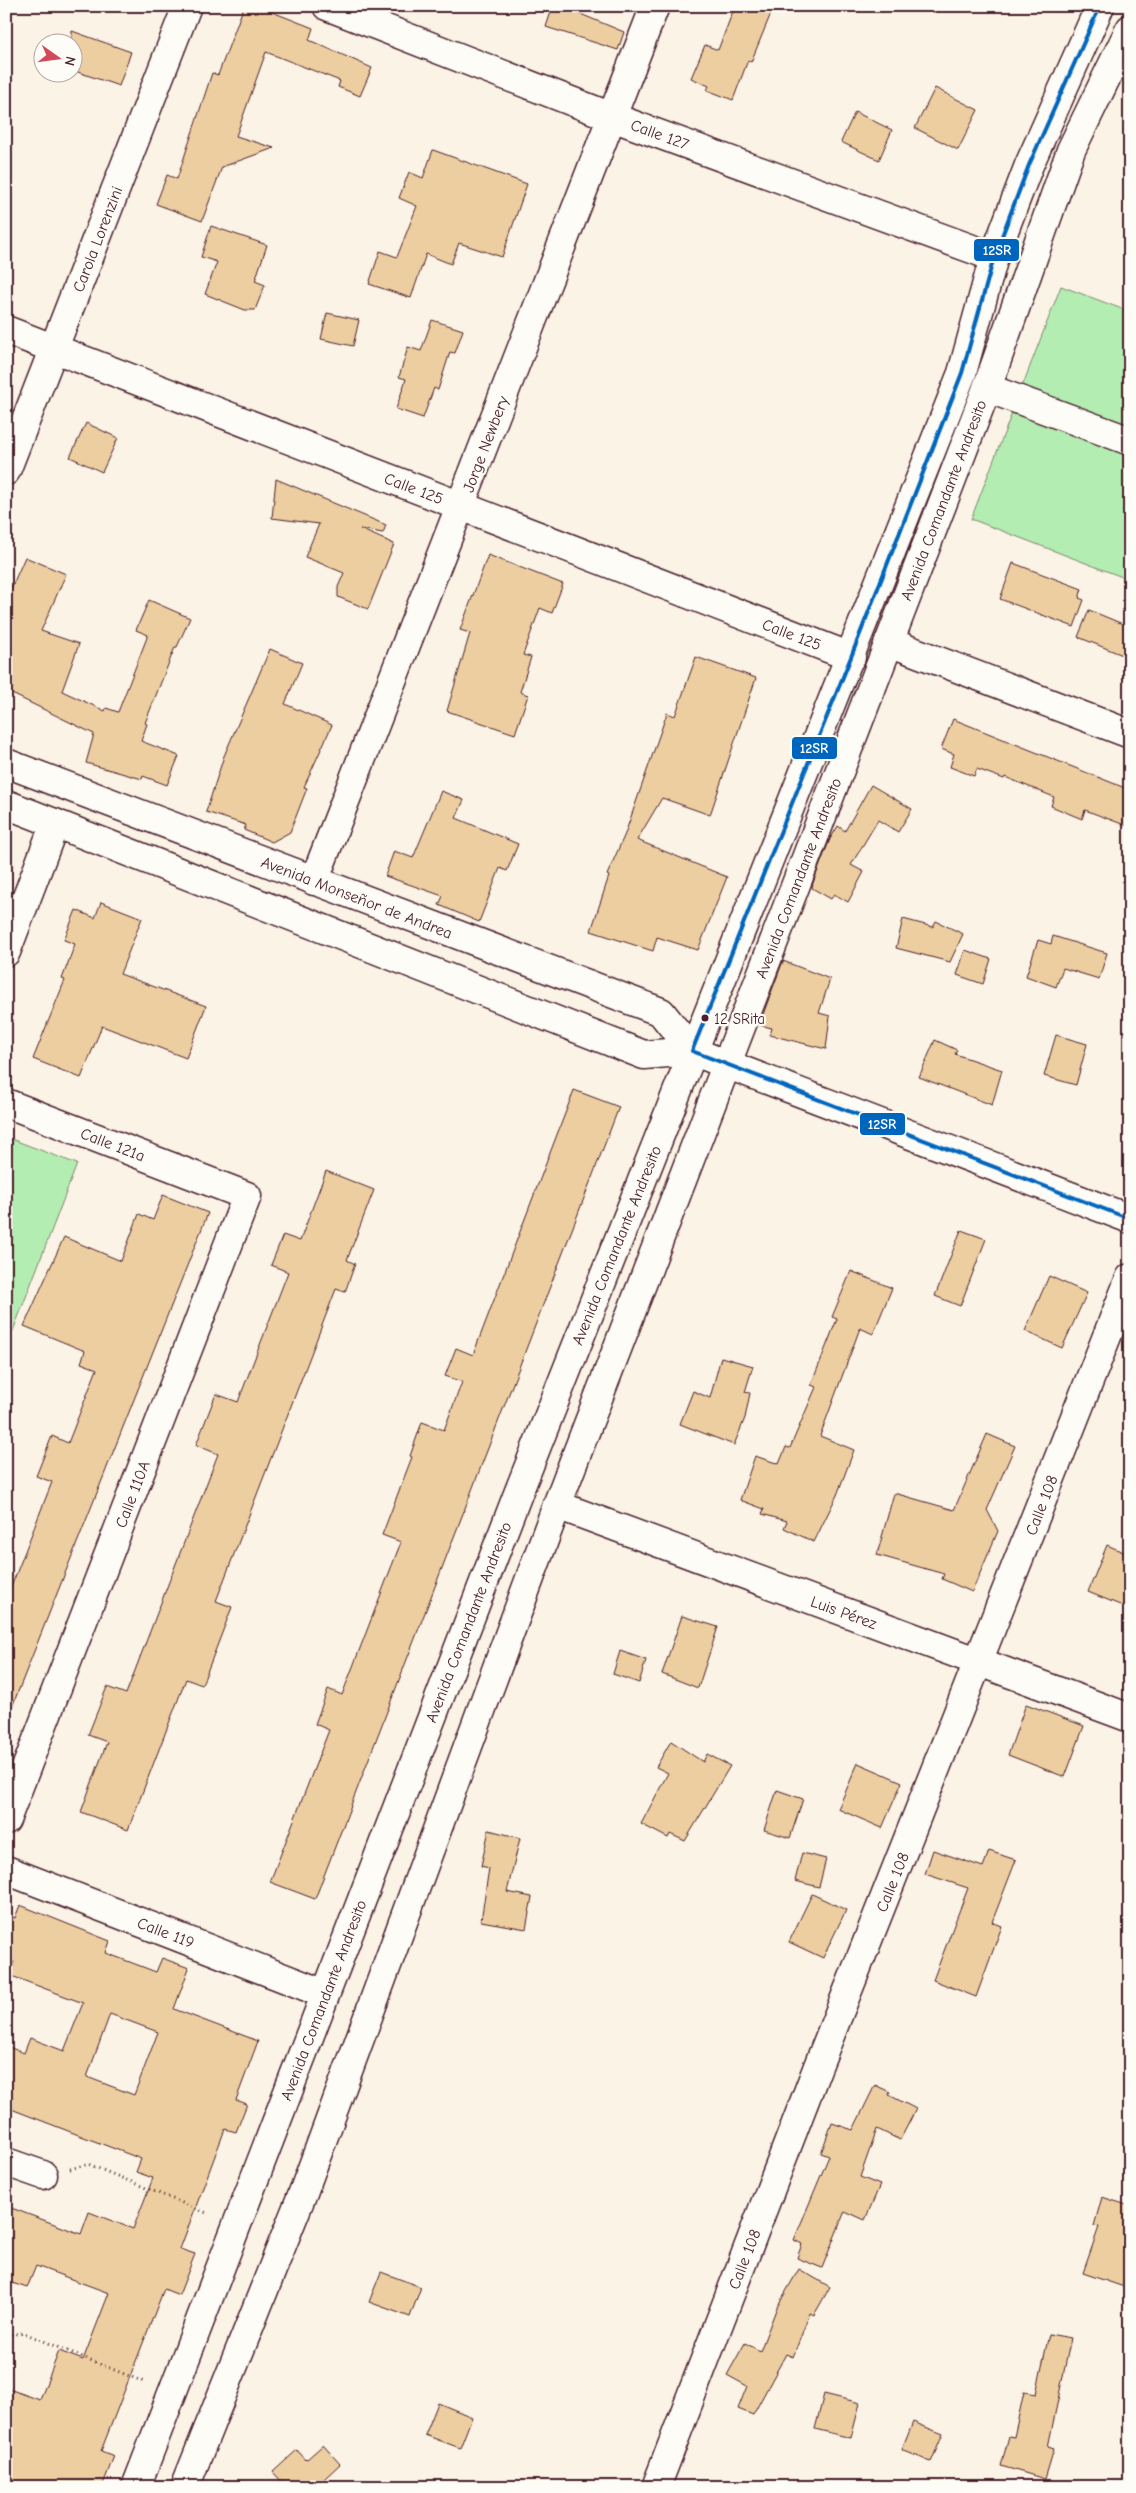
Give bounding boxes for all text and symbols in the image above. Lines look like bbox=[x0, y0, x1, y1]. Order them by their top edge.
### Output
north arrow bbox=[32, 32, 82, 82]
text: N bbox=[61, 55, 79, 68]
street label: Calle 127 bbox=[628, 116, 692, 154]
street label: Carola Lorenzini bbox=[69, 184, 126, 295]
line badge: 12SR bbox=[973, 238, 1020, 262]
text: 12SR bbox=[983, 242, 1011, 259]
street label: Jorge Newbery bbox=[459, 393, 513, 495]
street label: Avenida Comandante Andresito bbox=[897, 397, 991, 603]
street label: Calle 125 bbox=[382, 469, 446, 508]
street label: Calle 125 bbox=[760, 615, 824, 654]
line badge: 12SR bbox=[791, 736, 838, 760]
text: 12SR bbox=[800, 740, 828, 757]
street label: Avenida Comandante Andresito bbox=[752, 775, 846, 981]
street label: Avenida Monseñor de Andrea bbox=[258, 853, 455, 943]
place label: 12 SRita bbox=[714, 1010, 765, 1028]
marker: 12 SRita bbox=[700, 1013, 710, 1023]
line badge: 12SR bbox=[859, 1112, 906, 1136]
text: 12SR bbox=[868, 1116, 896, 1133]
street label: Calle 121a bbox=[78, 1124, 147, 1165]
street label: Avenida Comandante Andresito bbox=[569, 1143, 665, 1348]
street label: Calle 110A bbox=[112, 1458, 154, 1530]
street label: Calle 108 bbox=[1022, 1473, 1062, 1538]
street label: Avenida Comandante Andresito bbox=[422, 1519, 516, 1725]
street label: Luis Pérez bbox=[808, 1593, 879, 1633]
street label: Calle 108 bbox=[873, 1850, 913, 1915]
street label: Avenida Comandante Andresito bbox=[277, 1897, 371, 2103]
street label: Calle 119 bbox=[135, 1914, 197, 1952]
street label: Calle 108 bbox=[725, 2227, 765, 2292]

